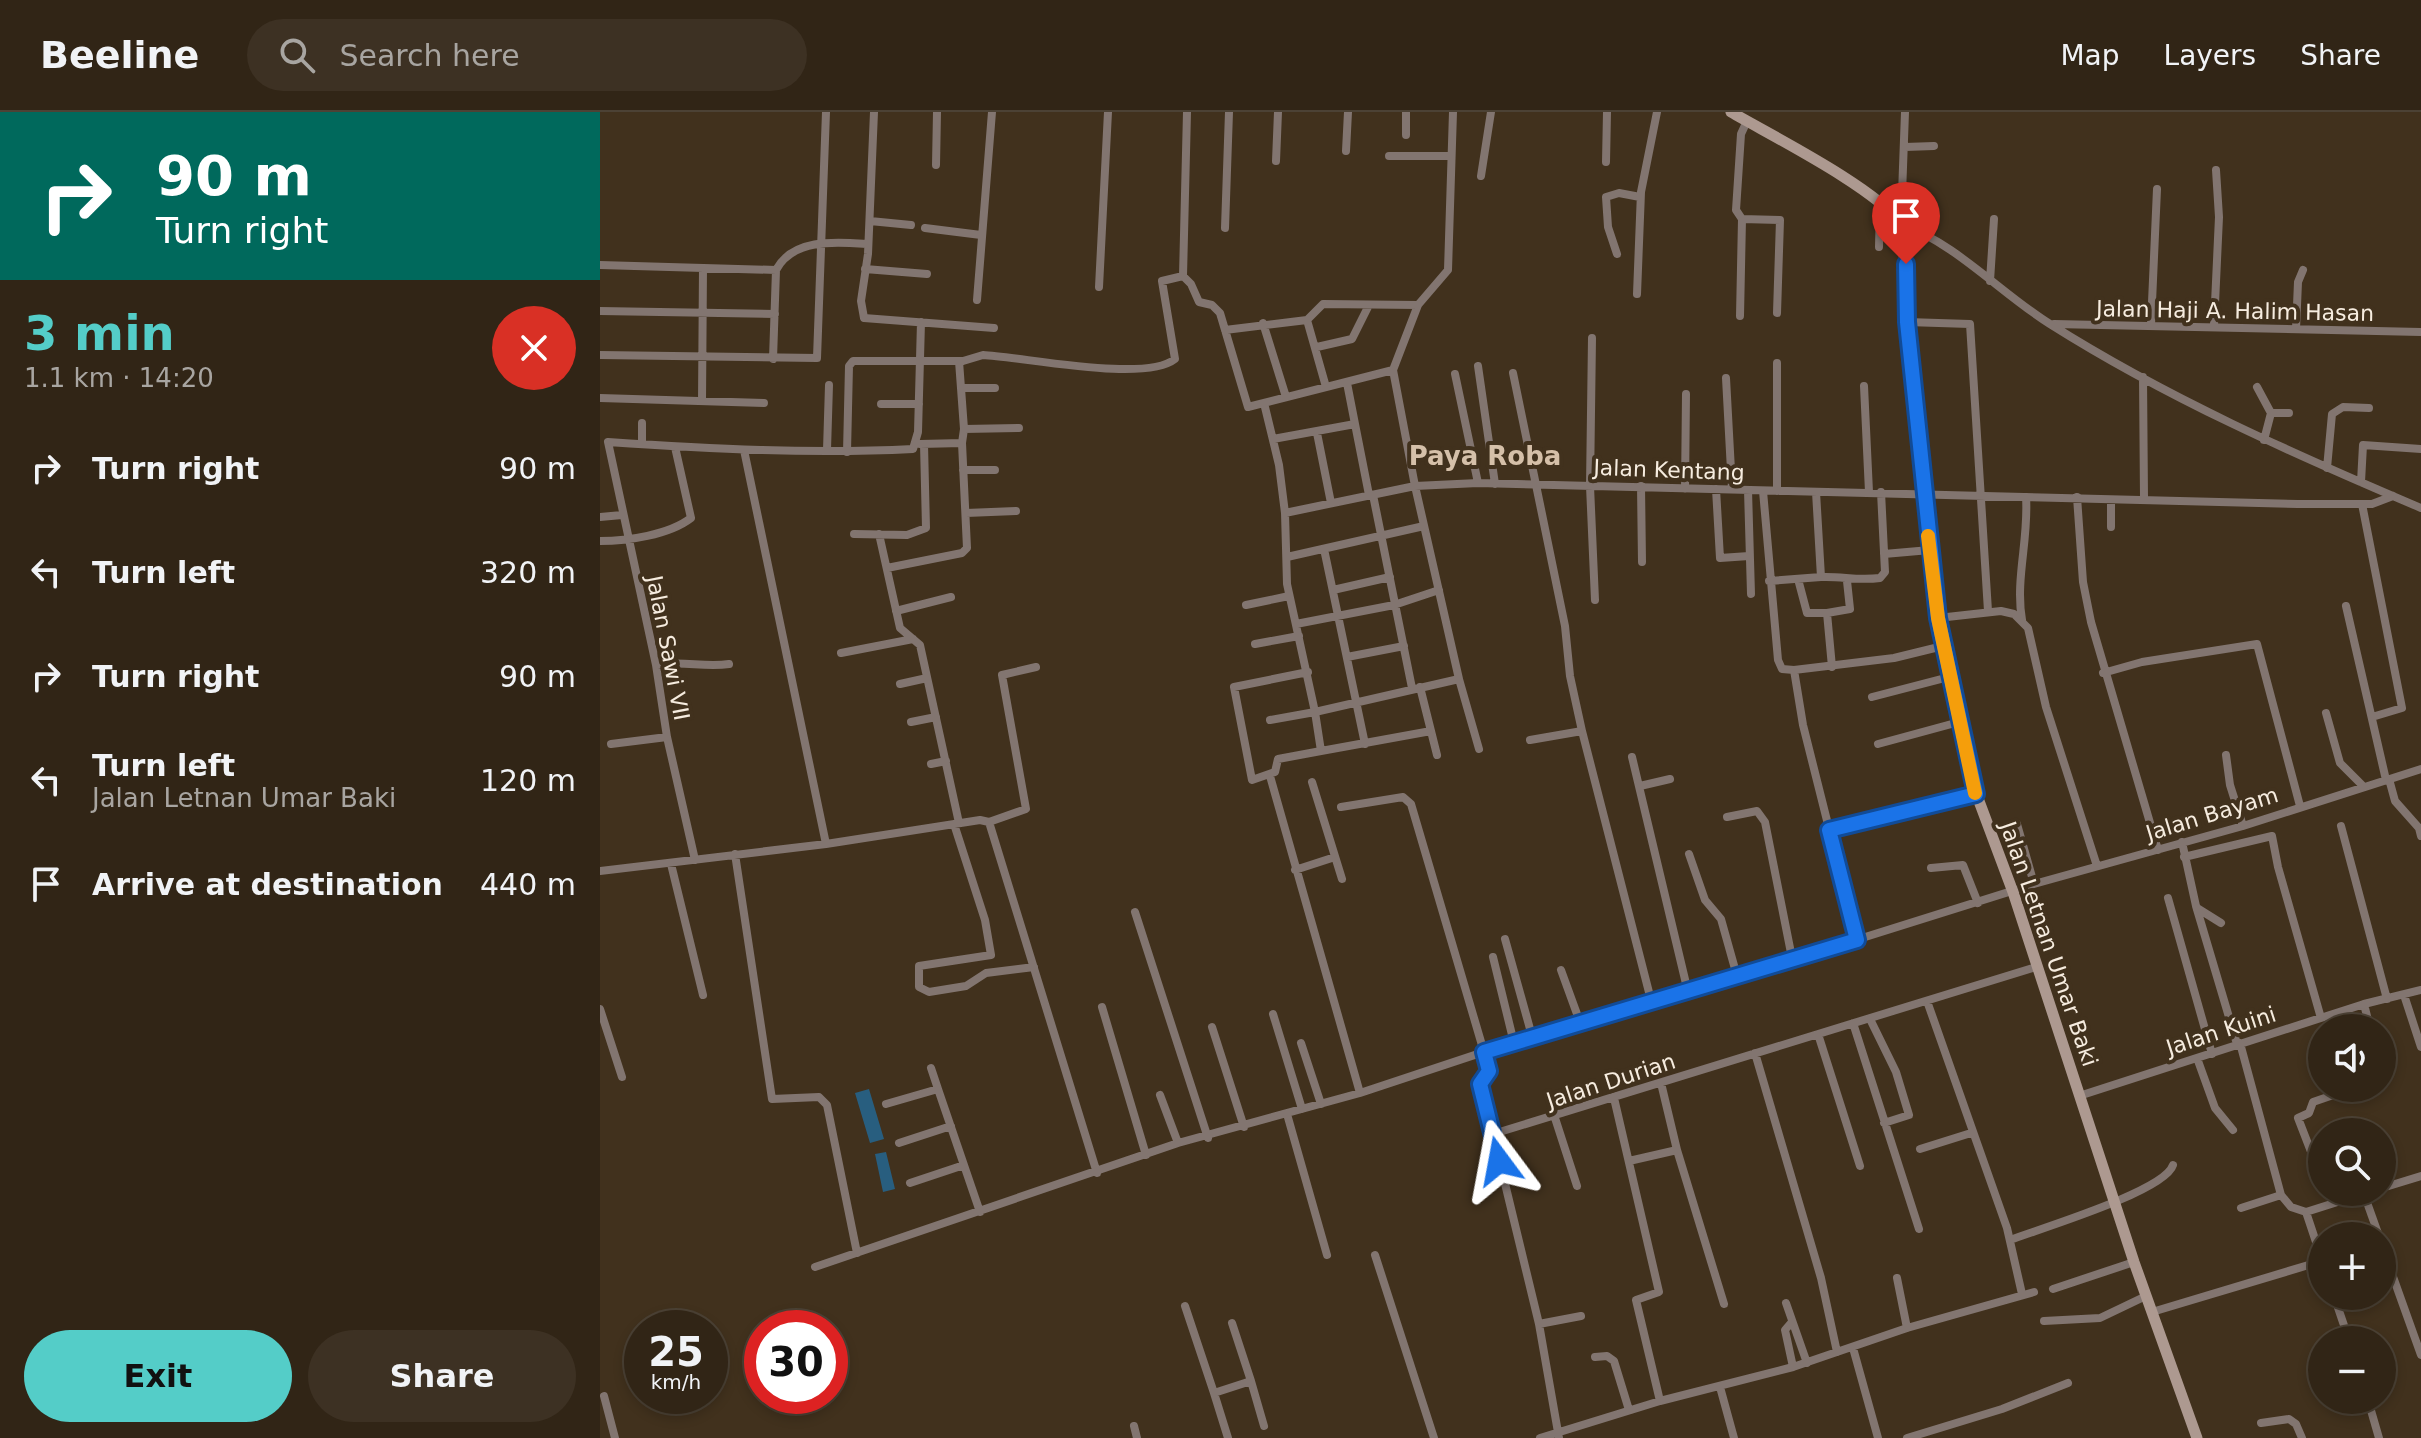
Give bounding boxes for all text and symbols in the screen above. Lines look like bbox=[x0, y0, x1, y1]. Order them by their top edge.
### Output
search box bbox=[247, 19, 807, 91]
text: Beeline bbox=[40, 33, 199, 77]
icon: search bbox=[275, 33, 319, 77]
text: Search here bbox=[339, 38, 520, 73]
text: Map bbox=[2060, 39, 2120, 72]
text: Layers bbox=[2164, 39, 2256, 72]
text: Share bbox=[2300, 39, 2381, 72]
text: 90 m bbox=[156, 143, 312, 208]
icon: right bbox=[24, 144, 128, 248]
pin bbox=[1872, 182, 1940, 264]
icon: arrive bbox=[1884, 194, 1928, 238]
text: Turn right bbox=[156, 210, 328, 251]
street label: Jalan Haji A. Halim Hasan bbox=[2094, 296, 2374, 326]
text: 3 min bbox=[24, 305, 175, 361]
button: close bbox=[492, 306, 576, 390]
text: 1.1 km · 14:20 bbox=[24, 363, 214, 393]
district label: Paya Roba bbox=[1409, 441, 1561, 471]
icon: right bbox=[24, 446, 68, 490]
text: Turn right bbox=[92, 451, 259, 486]
text: 90 m bbox=[499, 451, 576, 486]
street label: Jalan Kentang bbox=[1591, 455, 1745, 485]
icon: left bbox=[24, 550, 68, 594]
text: Turn left bbox=[92, 555, 235, 590]
text: 320 m bbox=[480, 555, 576, 590]
street label: Jalan Sawi VII bbox=[641, 571, 694, 723]
icon: right bbox=[24, 654, 68, 698]
text: Turn right bbox=[92, 659, 259, 694]
text: 90 m bbox=[499, 659, 576, 694]
text: Turn left bbox=[92, 748, 235, 783]
icon: left bbox=[24, 758, 68, 802]
text: 120 m bbox=[480, 763, 576, 798]
street label: Jalan Bayam bbox=[2141, 782, 2281, 847]
text: Jalan Letnan Umar Baki bbox=[92, 783, 396, 813]
street label: Jalan Letnan Umar Baki bbox=[1995, 816, 2103, 1070]
icon: arrive bbox=[24, 862, 68, 906]
text: Arrive at destination bbox=[92, 867, 443, 902]
text: 440 m bbox=[480, 867, 576, 902]
street label: Jalan Kuini bbox=[2161, 1002, 2279, 1061]
map controls bbox=[2308, 1014, 2396, 1414]
button: sound bbox=[2308, 1014, 2396, 1102]
street label: Jalan Durian bbox=[1542, 1048, 1679, 1114]
button: search bbox=[2308, 1118, 2396, 1206]
position arrow bbox=[1457, 1119, 1541, 1203]
button: + bbox=[2308, 1222, 2396, 1310]
speed limit sign: 30 bbox=[744, 1310, 848, 1414]
button: − bbox=[2308, 1326, 2396, 1414]
text: 25 bbox=[648, 1329, 704, 1375]
button: Exit bbox=[24, 1330, 292, 1422]
button: Share bbox=[308, 1330, 576, 1422]
text: km/h bbox=[651, 1370, 701, 1394]

